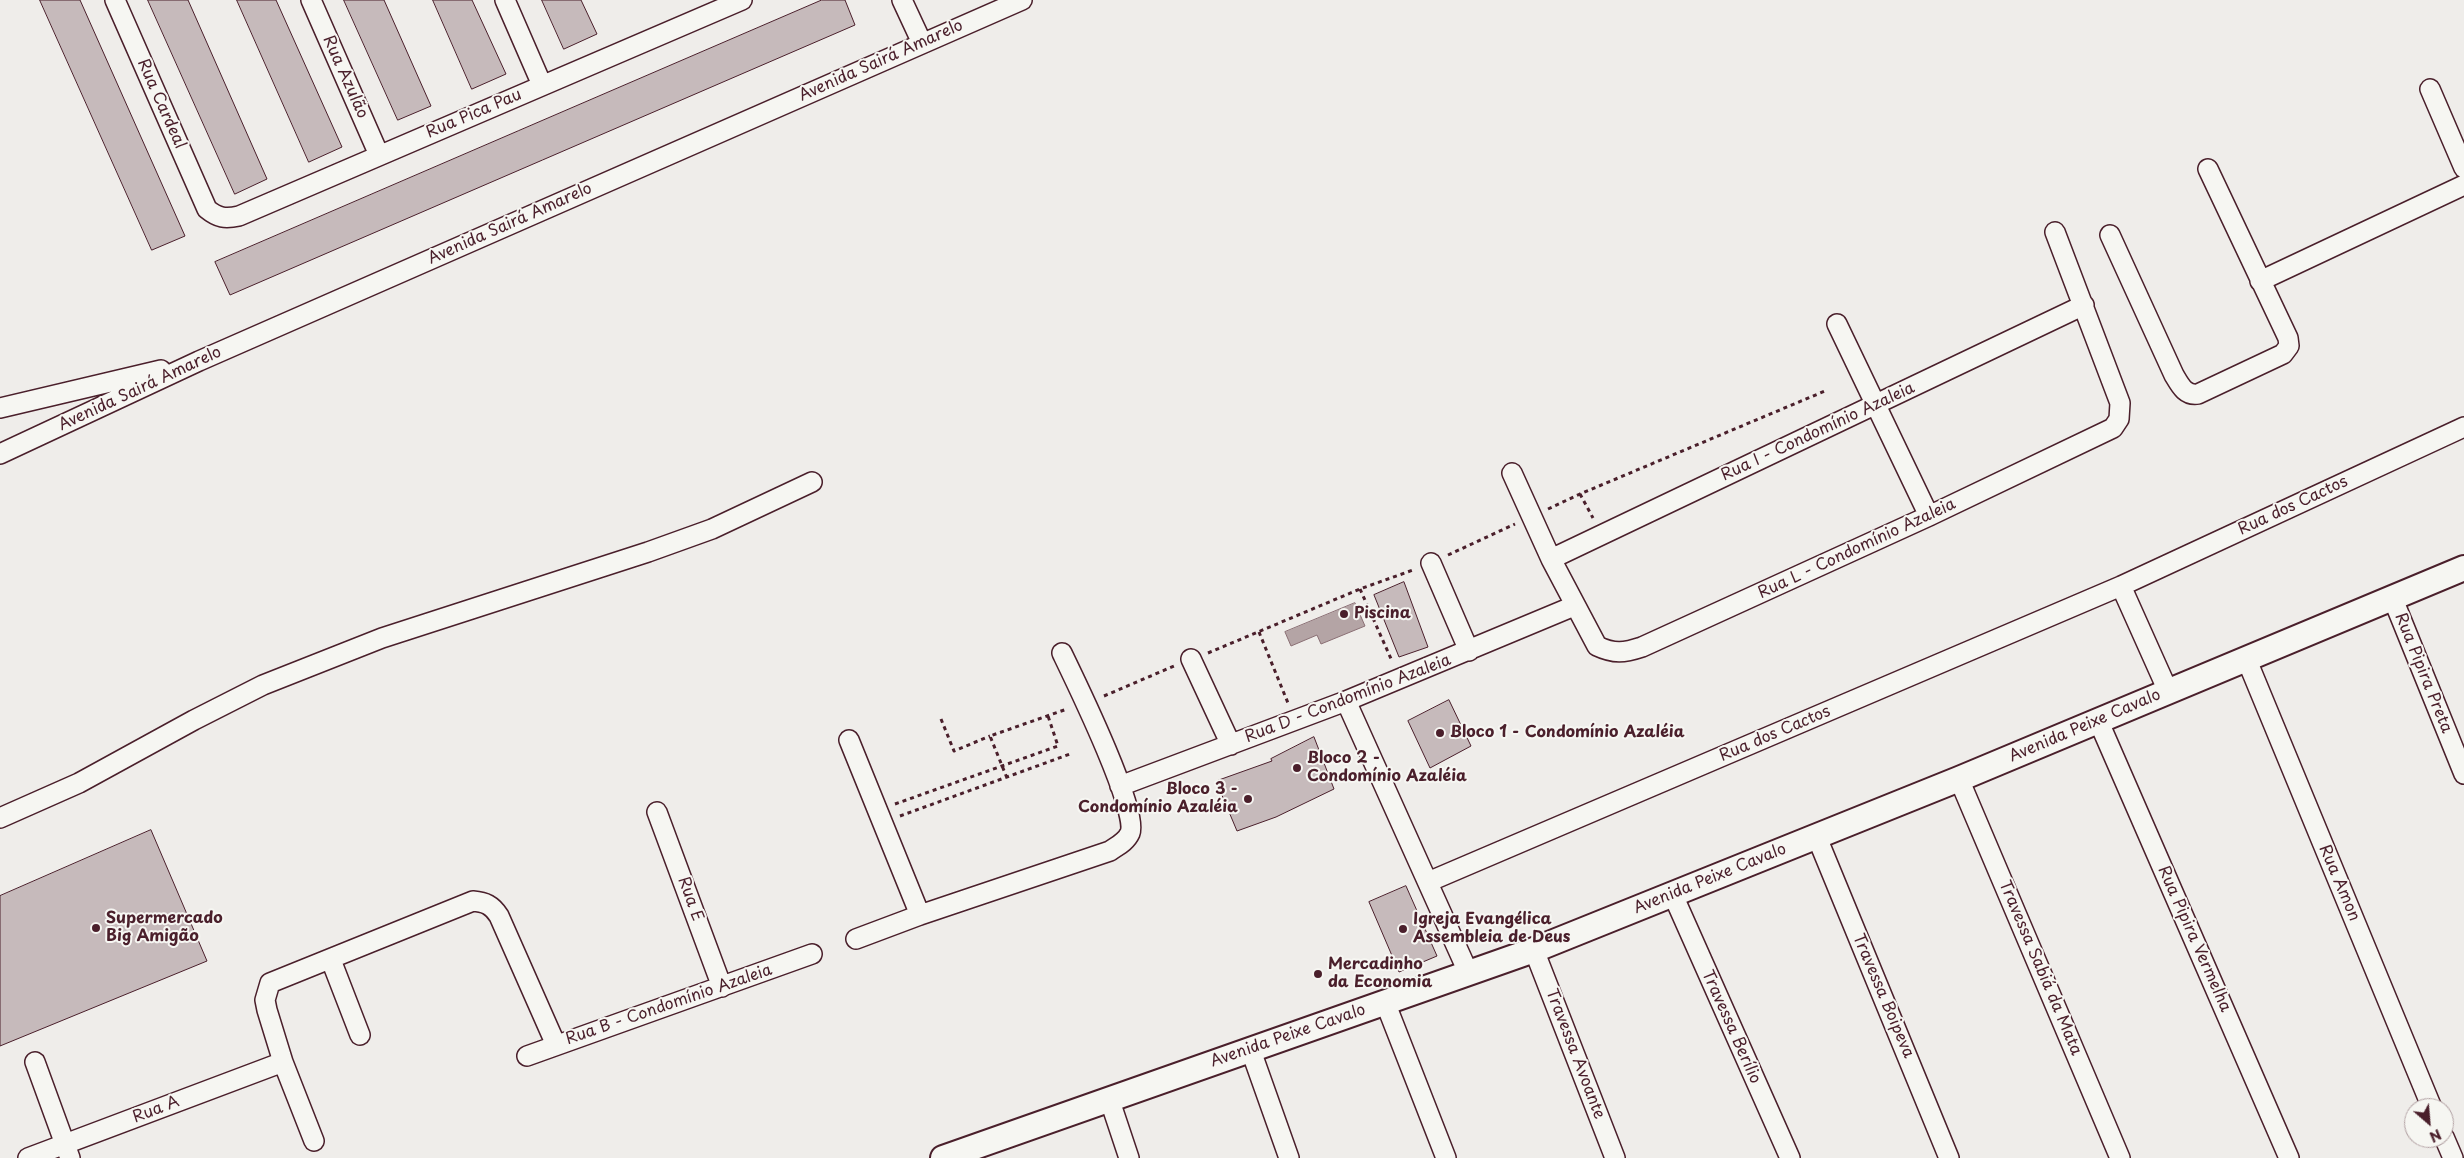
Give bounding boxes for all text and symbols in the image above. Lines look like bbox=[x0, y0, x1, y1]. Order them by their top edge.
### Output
street label: Avenida Sairá Amarelo bbox=[796, 16, 966, 106]
street label: Rua Azulão bbox=[318, 33, 372, 121]
street label: Rua Cardeal bbox=[133, 56, 189, 152]
street label: Rua Pica Pau bbox=[423, 85, 525, 143]
street label: Avenida Sairá Amarelo bbox=[425, 179, 595, 269]
street label: Avenida Sairá Amarelo bbox=[56, 343, 224, 435]
street label: Rua I - Condomínio Azaleia bbox=[1718, 379, 1918, 485]
street label: Rua dos Cactos bbox=[2235, 472, 2351, 540]
street label: Rua L - Condomínio Azaleia bbox=[1755, 495, 1959, 603]
place label: Piscina bbox=[1354, 604, 1411, 624]
marker: Piscina bbox=[1338, 608, 1350, 620]
street label: Rua Pipira Preta bbox=[2390, 610, 2456, 736]
street label: Rua D - Condomínio Azaleia bbox=[1242, 651, 1454, 747]
street label: Avenida Peixe Cavalo bbox=[2006, 685, 2164, 767]
street label: Rua dos Cactos bbox=[1717, 702, 1833, 766]
place label: Bloco 1 - Condomínio Azaléia bbox=[1450, 723, 1685, 743]
marker: Bloco 1 - Condomínio Azaléia bbox=[1434, 727, 1446, 739]
place label: Bloco 2 - Condomínio Azaléia bbox=[1307, 749, 1467, 787]
marker: Bloco 2 - Condomínio Azaléia bbox=[1291, 762, 1303, 774]
place label: Bloco 3 - Condomínio Azaléia bbox=[1078, 780, 1238, 818]
marker: Bloco 3 - Condomínio Azaléia bbox=[1242, 793, 1254, 805]
street label: Avenida Peixe Cavalo bbox=[1631, 840, 1789, 918]
street label: Rua Amon bbox=[2314, 842, 2364, 924]
street label: Rua Pipira Vermelha bbox=[2153, 863, 2235, 1015]
street label: Rua E bbox=[673, 874, 707, 924]
street label: Travessa Sabiá da Mata bbox=[1994, 878, 2086, 1058]
place label: Supermercado Big Amigão bbox=[106, 909, 223, 947]
place label: Igreja Evangélica Assembleia de Deus bbox=[1413, 910, 1570, 948]
marker: Supermercado Big Amigão bbox=[90, 922, 102, 934]
marker: Igreja Evangélica Assembleia de Deus bbox=[1397, 923, 1409, 935]
street label: Travessa Boipeva bbox=[1848, 931, 1918, 1061]
place label: Mercadinho da Economia bbox=[1328, 955, 1432, 993]
street label: Rua B - Condomínio Azaleia bbox=[563, 961, 775, 1049]
street label: Travessa Berílio bbox=[1697, 967, 1765, 1087]
marker: Mercadinho da Economia bbox=[1312, 968, 1324, 980]
street label: Travessa Avoante bbox=[1541, 986, 1609, 1122]
street label: Avenida Peixe Cavalo bbox=[1208, 1000, 1368, 1072]
street label: Rua A bbox=[130, 1092, 182, 1128]
north arrow bbox=[2404, 1098, 2454, 1148]
text: N bbox=[2426, 1124, 2445, 1148]

